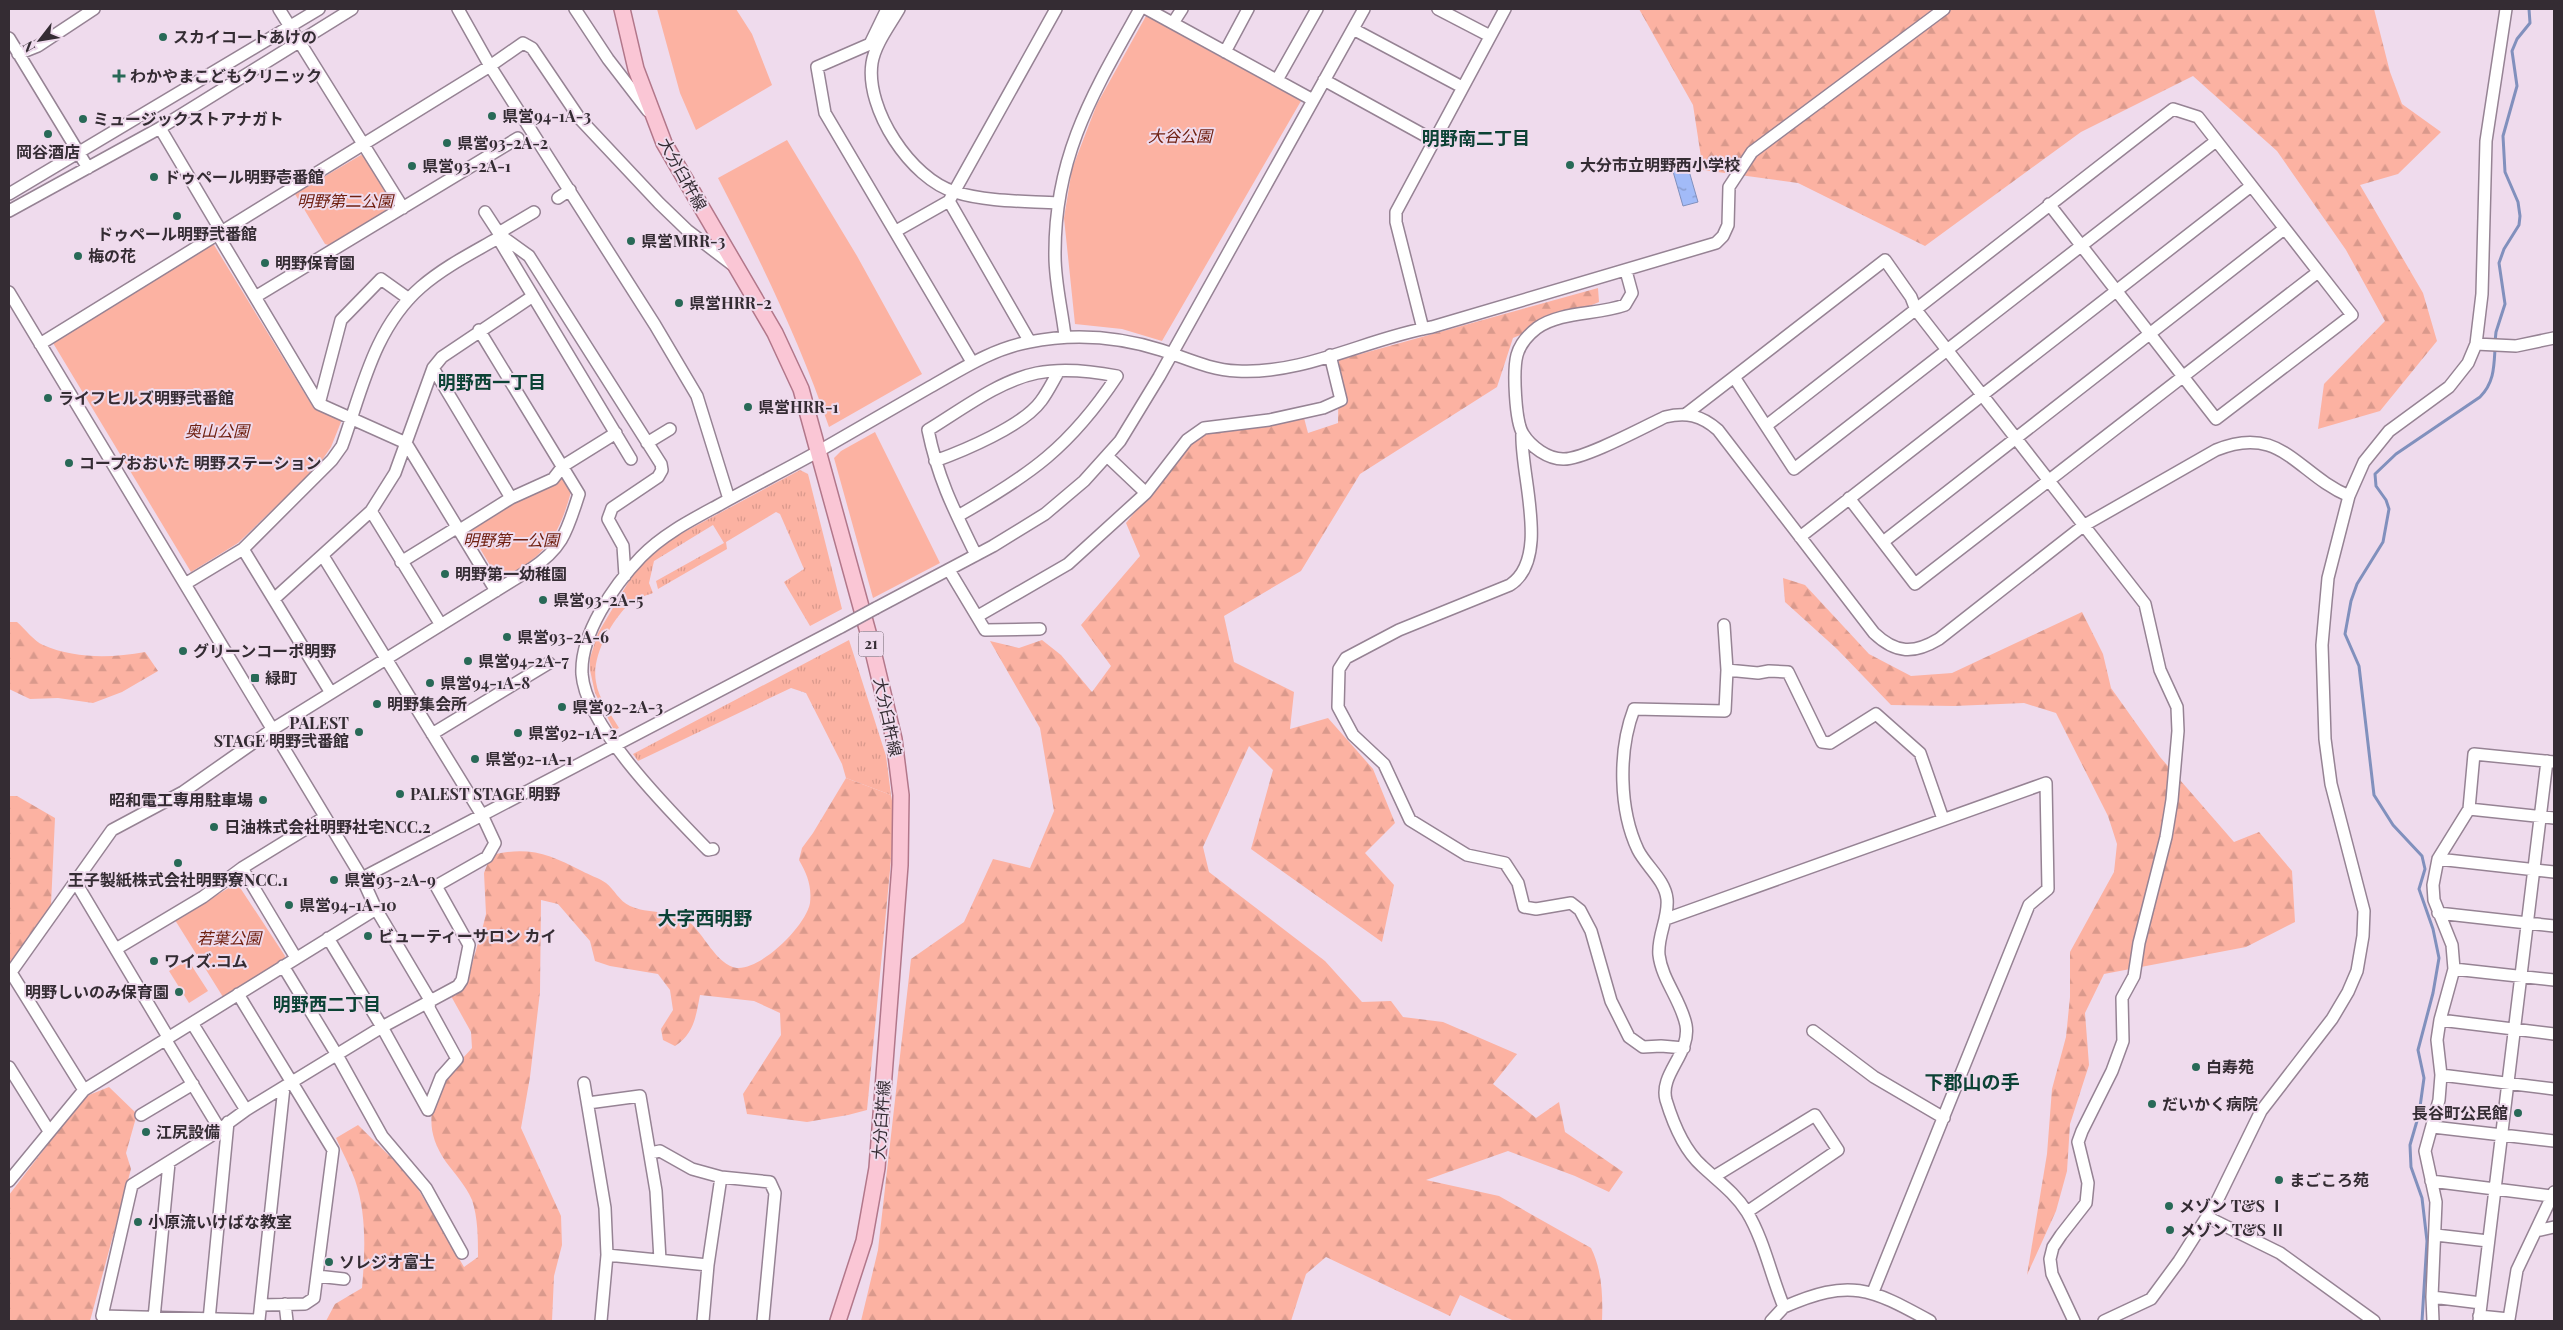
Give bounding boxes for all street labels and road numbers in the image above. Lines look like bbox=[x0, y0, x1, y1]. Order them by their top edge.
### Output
street label: 大分臼杵線 bbox=[655, 134, 712, 214]
road number: 21 bbox=[858, 632, 884, 656]
street label: 大分臼杵線 bbox=[870, 676, 907, 758]
street label: 大分臼杵線 bbox=[867, 1079, 894, 1161]

